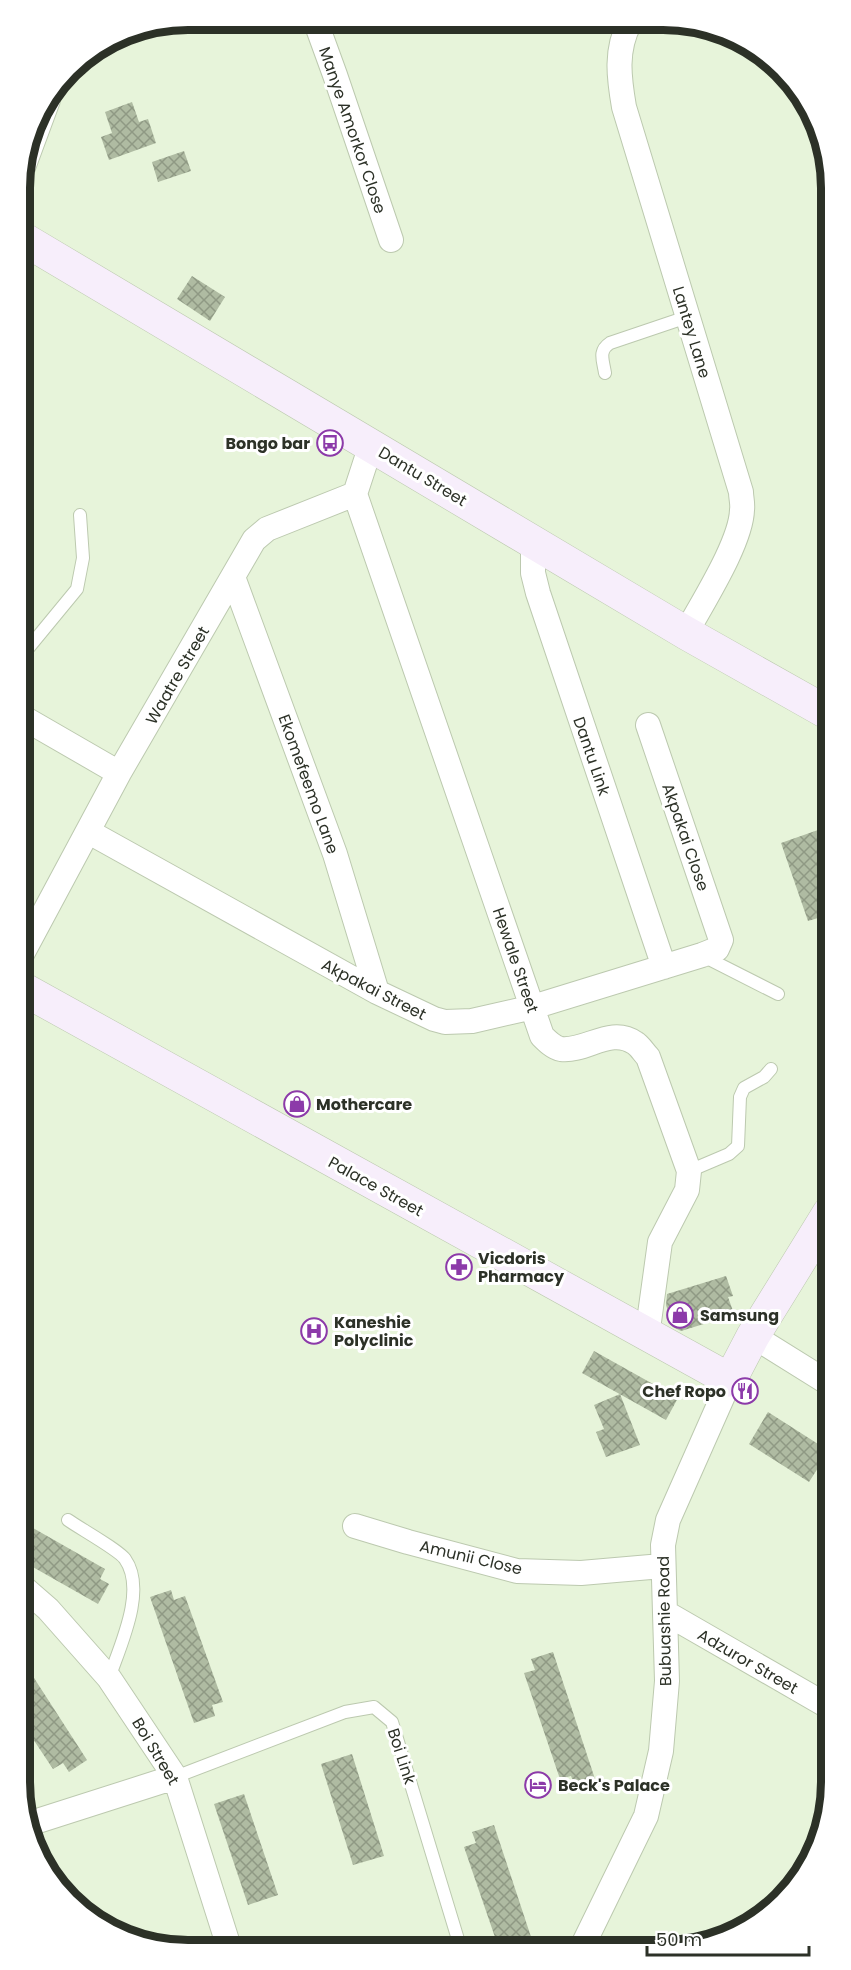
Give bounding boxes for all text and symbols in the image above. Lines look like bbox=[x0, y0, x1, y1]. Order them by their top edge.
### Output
street label: Manye Amorkor Close bbox=[313, 44, 392, 217]
street label: Lantey Lane bbox=[667, 283, 716, 381]
bus stop icon: Bongo bar bbox=[315, 428, 345, 458]
place label: Bongo bar bbox=[225, 432, 310, 455]
street label: Dantu Street bbox=[374, 441, 471, 512]
street label: Waatre Street bbox=[140, 622, 215, 729]
street label: Ekomefeemo Lane bbox=[273, 711, 345, 857]
street label: Dantu Link bbox=[567, 714, 616, 799]
street label: Akpakai Close bbox=[656, 780, 715, 894]
street label: Hewale Street bbox=[487, 904, 544, 1016]
street label: Akpakai Street bbox=[317, 953, 430, 1026]
shop icon: Mothercare bbox=[282, 1089, 312, 1119]
place label: Mothercare bbox=[316, 1093, 412, 1116]
street label: Palace Street bbox=[324, 1151, 428, 1222]
place label: Vicdoris Pharmacy bbox=[478, 1247, 565, 1288]
pharmacy icon: Vicdoris Pharmacy bbox=[444, 1252, 474, 1282]
shop icon: Samsung bbox=[665, 1300, 695, 1330]
place label: Samsung bbox=[700, 1304, 779, 1327]
place label: Kaneshie Polyclinic bbox=[334, 1311, 414, 1352]
hospital icon: Kaneshie Polyclinic bbox=[299, 1316, 329, 1346]
restaurant icon: Chef Ropo bbox=[730, 1376, 760, 1406]
place label: Chef Ropo bbox=[642, 1380, 726, 1403]
street label: Amunii Close bbox=[417, 1535, 525, 1580]
street label: Bubuashie Road bbox=[652, 1556, 677, 1686]
street label: Adzuror Street bbox=[693, 1623, 802, 1700]
street label: Boi Street bbox=[126, 1713, 185, 1790]
street label: Boi Link bbox=[382, 1725, 422, 1788]
hotel icon: Beck's Palace bbox=[523, 1770, 553, 1800]
place label: Beck's Palace bbox=[558, 1774, 670, 1797]
scale bar bbox=[647, 1919, 809, 1957]
text: 50 m bbox=[656, 1927, 702, 1952]

